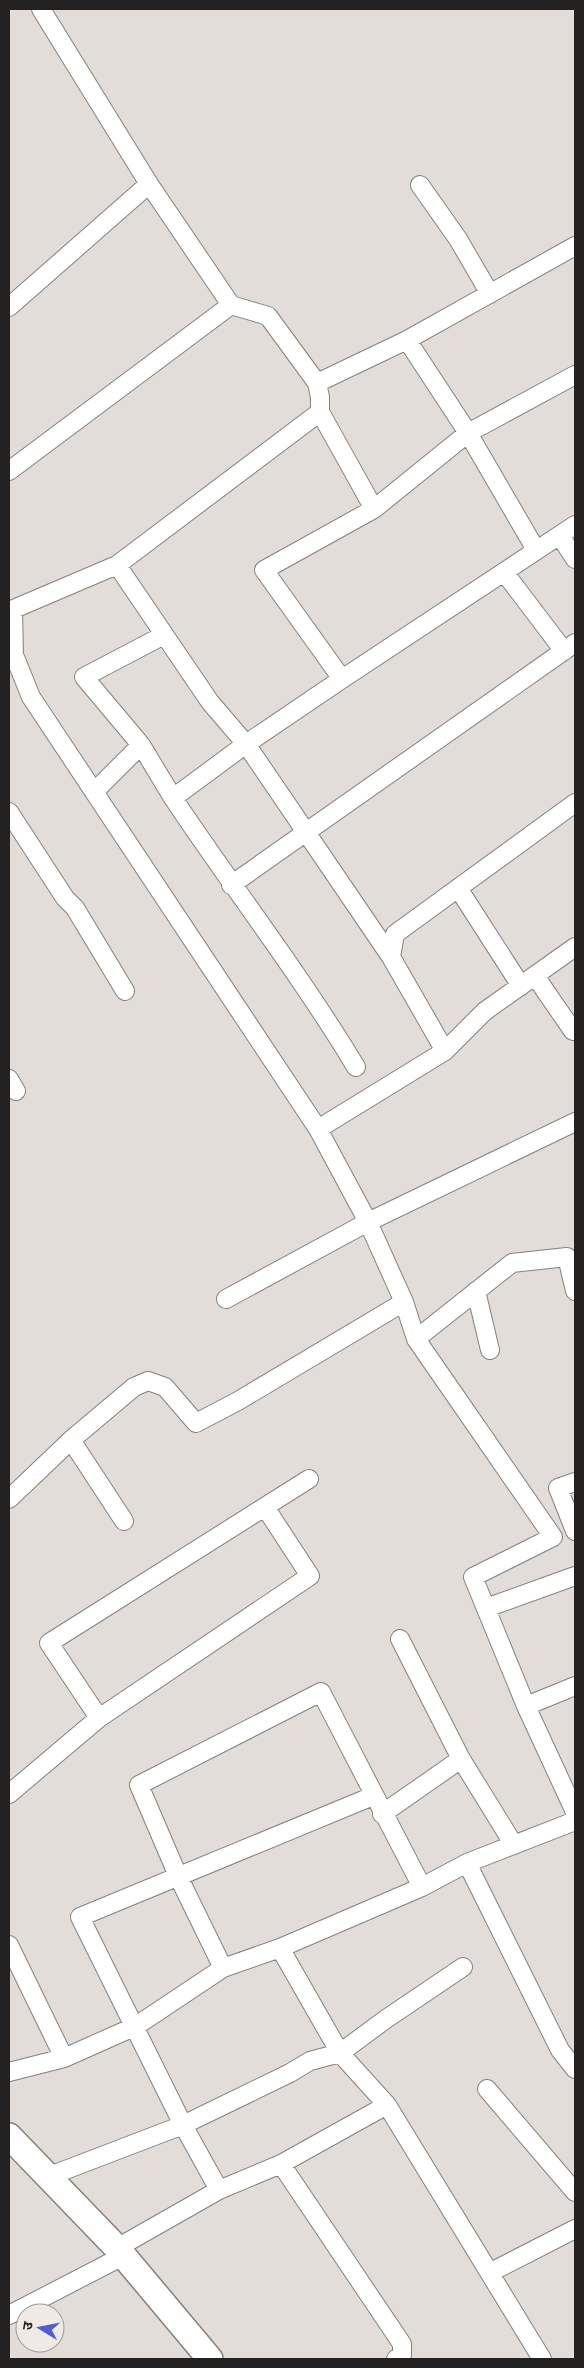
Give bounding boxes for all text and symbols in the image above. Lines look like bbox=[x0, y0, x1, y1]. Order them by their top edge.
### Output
north arrow bbox=[15, 2303, 65, 2353]
text: उ bbox=[18, 2319, 37, 2331]

